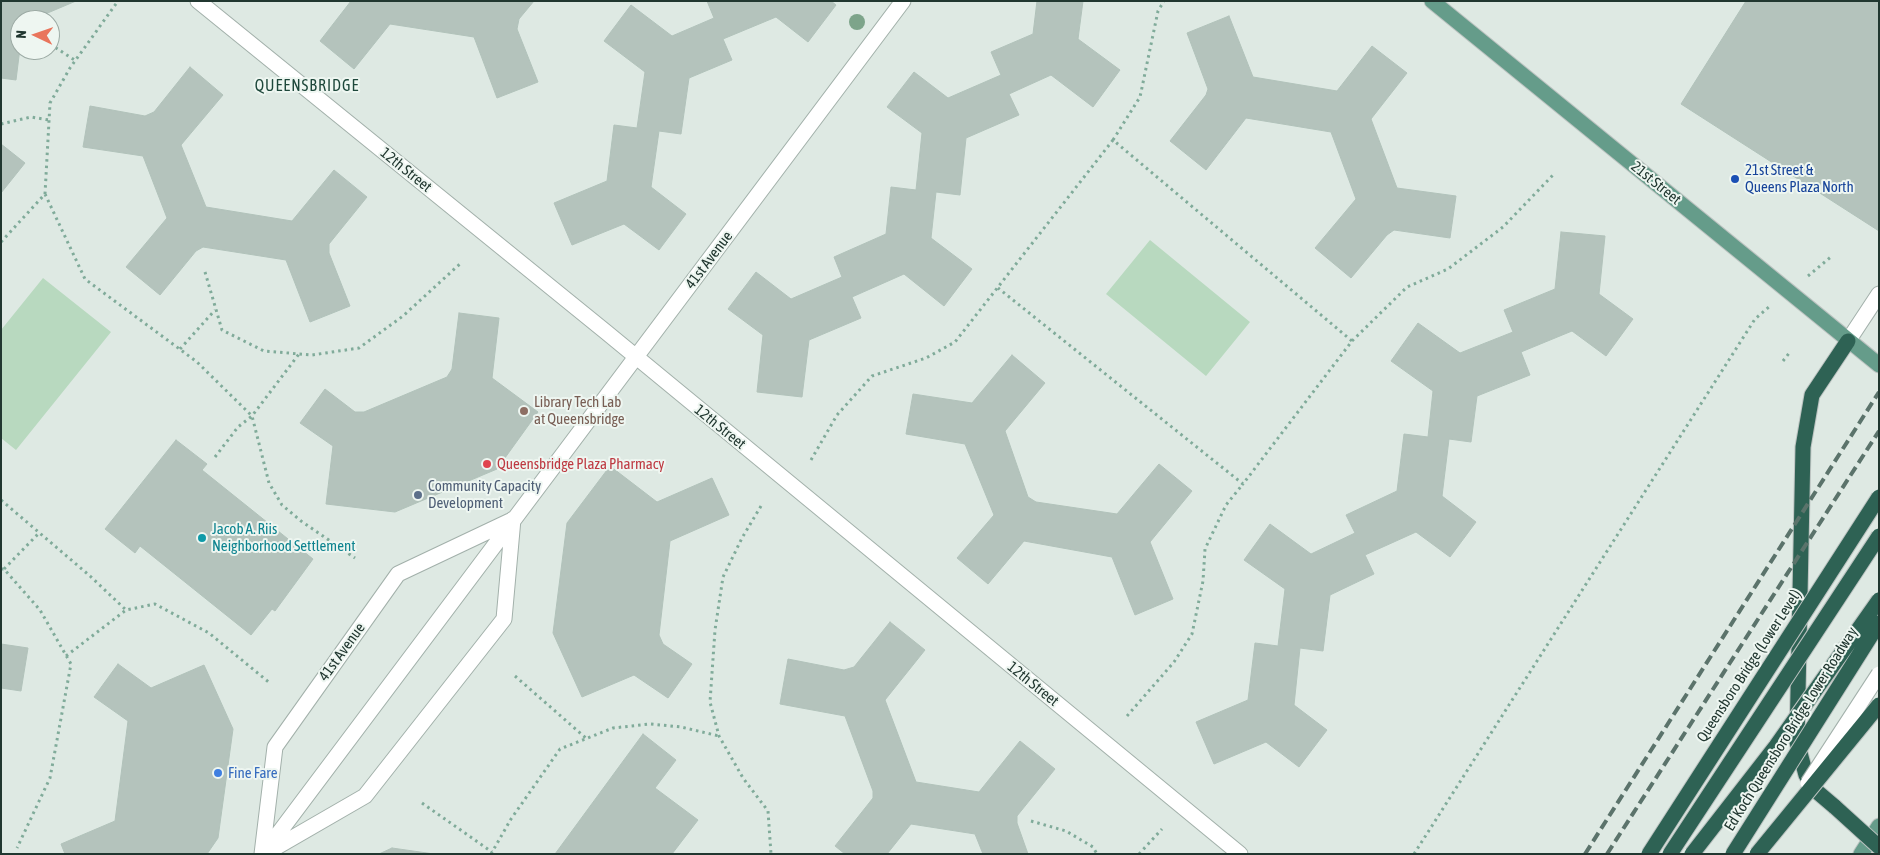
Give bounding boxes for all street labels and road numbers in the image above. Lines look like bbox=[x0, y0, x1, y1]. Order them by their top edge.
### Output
street label: 12th Street bbox=[377, 144, 435, 196]
street label: 21st Street bbox=[1628, 158, 1684, 208]
street label: 41st Avenue bbox=[682, 228, 736, 292]
street label: 12th Street bbox=[691, 401, 749, 453]
street label: Queensboro Bridge (Lower Level) bbox=[1693, 586, 1805, 746]
street label: 41st Avenue bbox=[315, 619, 369, 685]
street label: Ed Koch Queensboro Bridge Lower Roadway bbox=[1721, 624, 1861, 834]
street label: 12th Street bbox=[1004, 658, 1062, 710]

